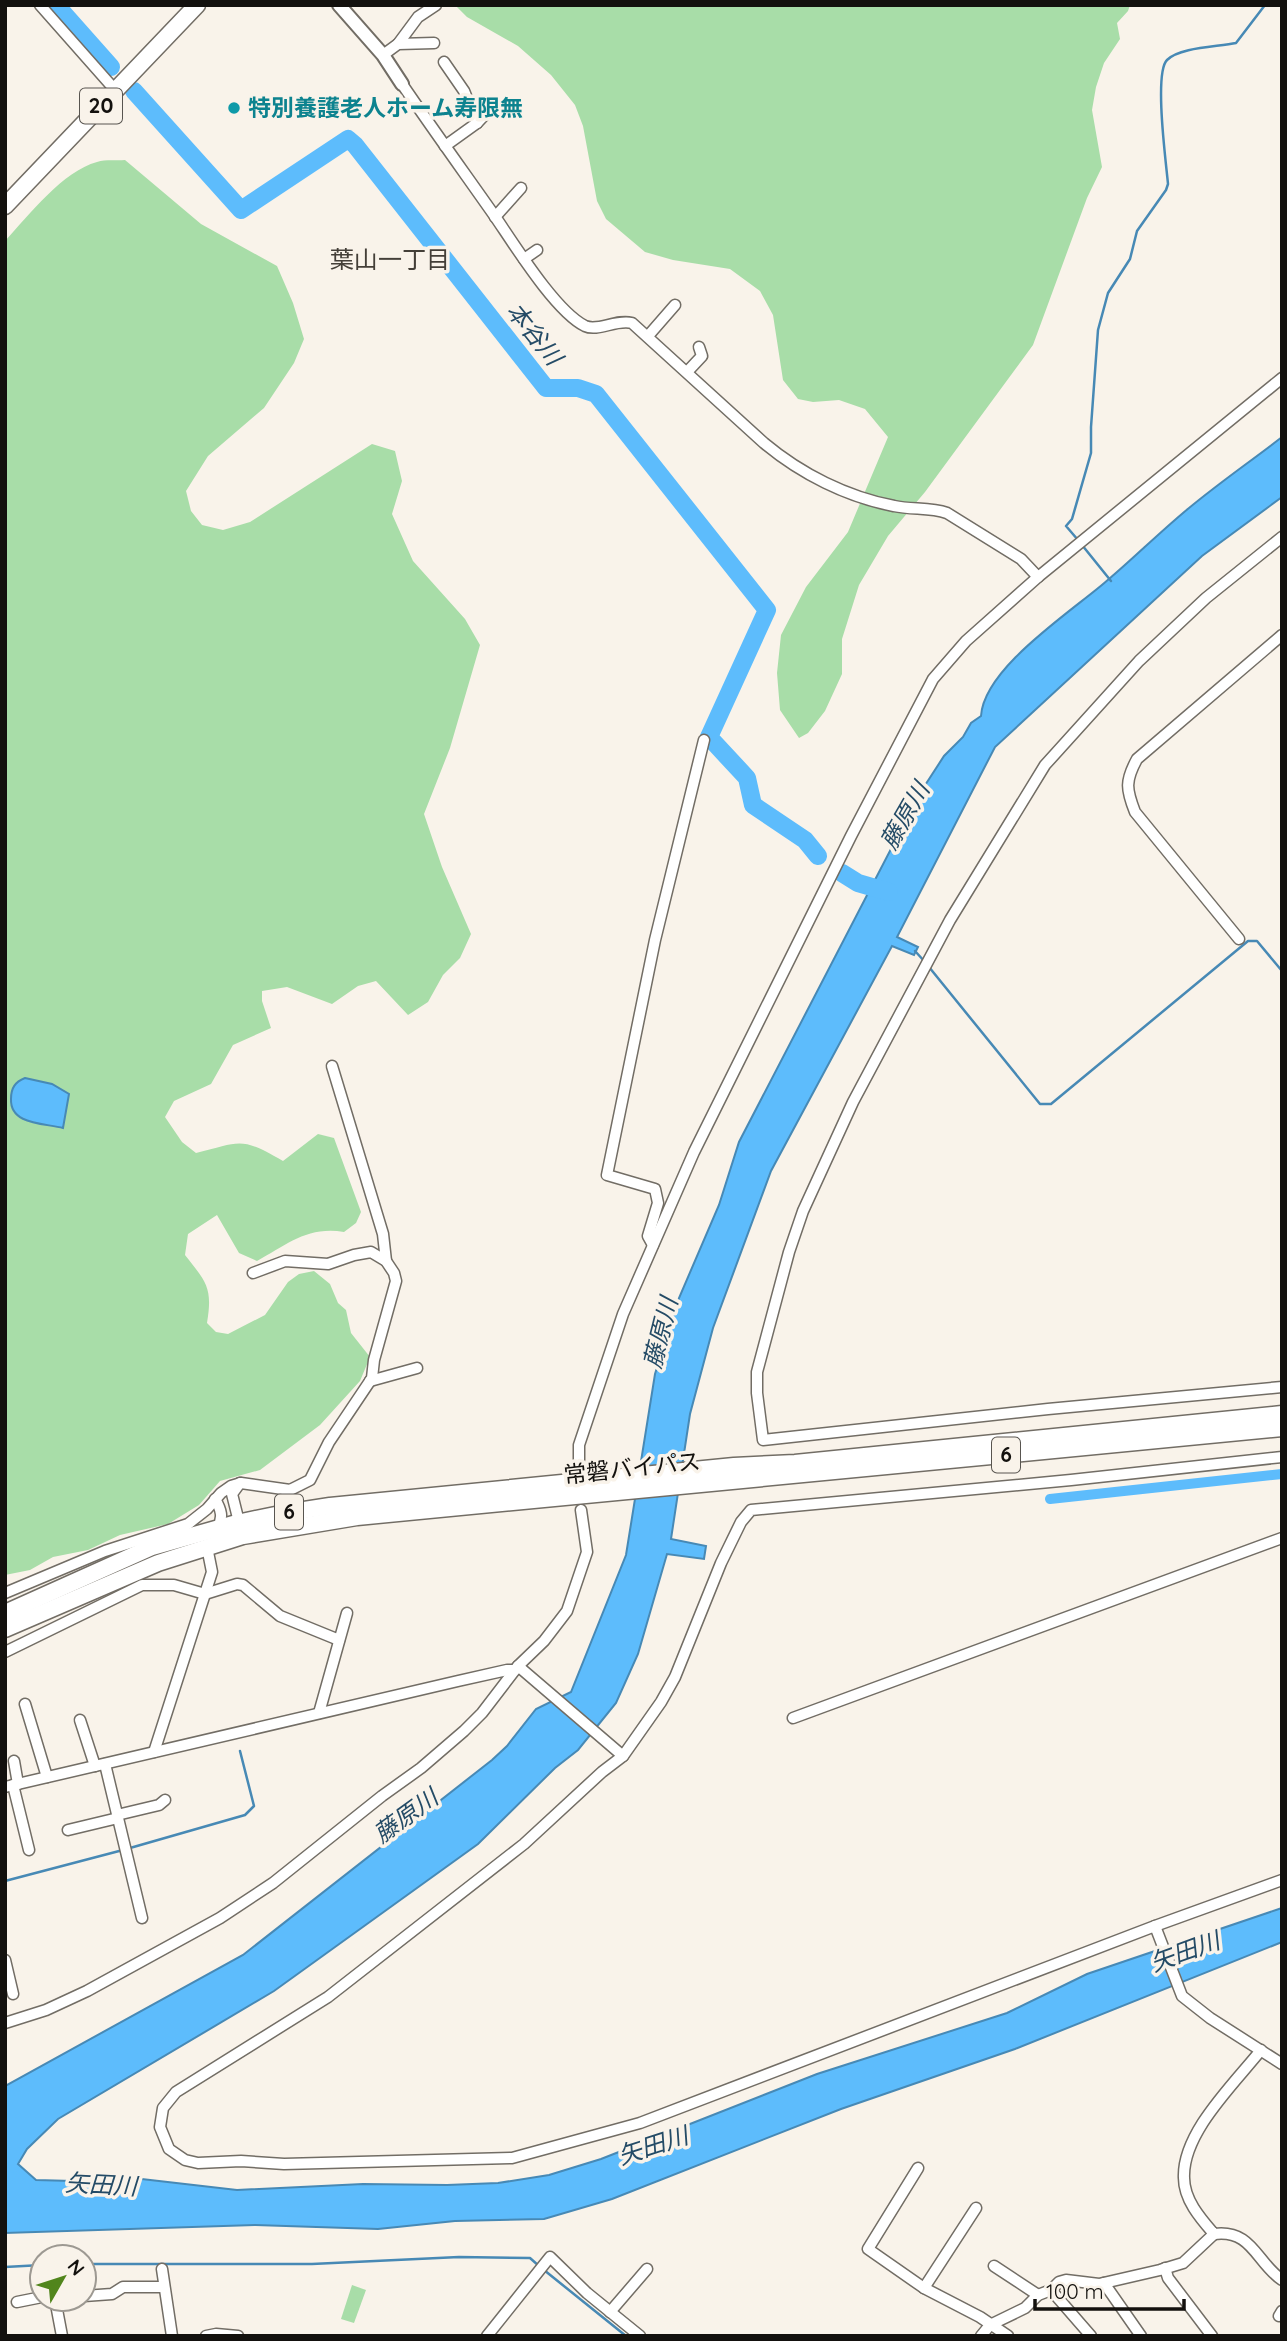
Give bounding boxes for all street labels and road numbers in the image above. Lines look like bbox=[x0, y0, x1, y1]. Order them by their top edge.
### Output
road number: 20 bbox=[80, 88, 122, 124]
road number: 6 bbox=[992, 1438, 1020, 1472]
street label: 常磐バイパス bbox=[562, 1446, 702, 1489]
road number: 6 bbox=[275, 1494, 303, 1530]

